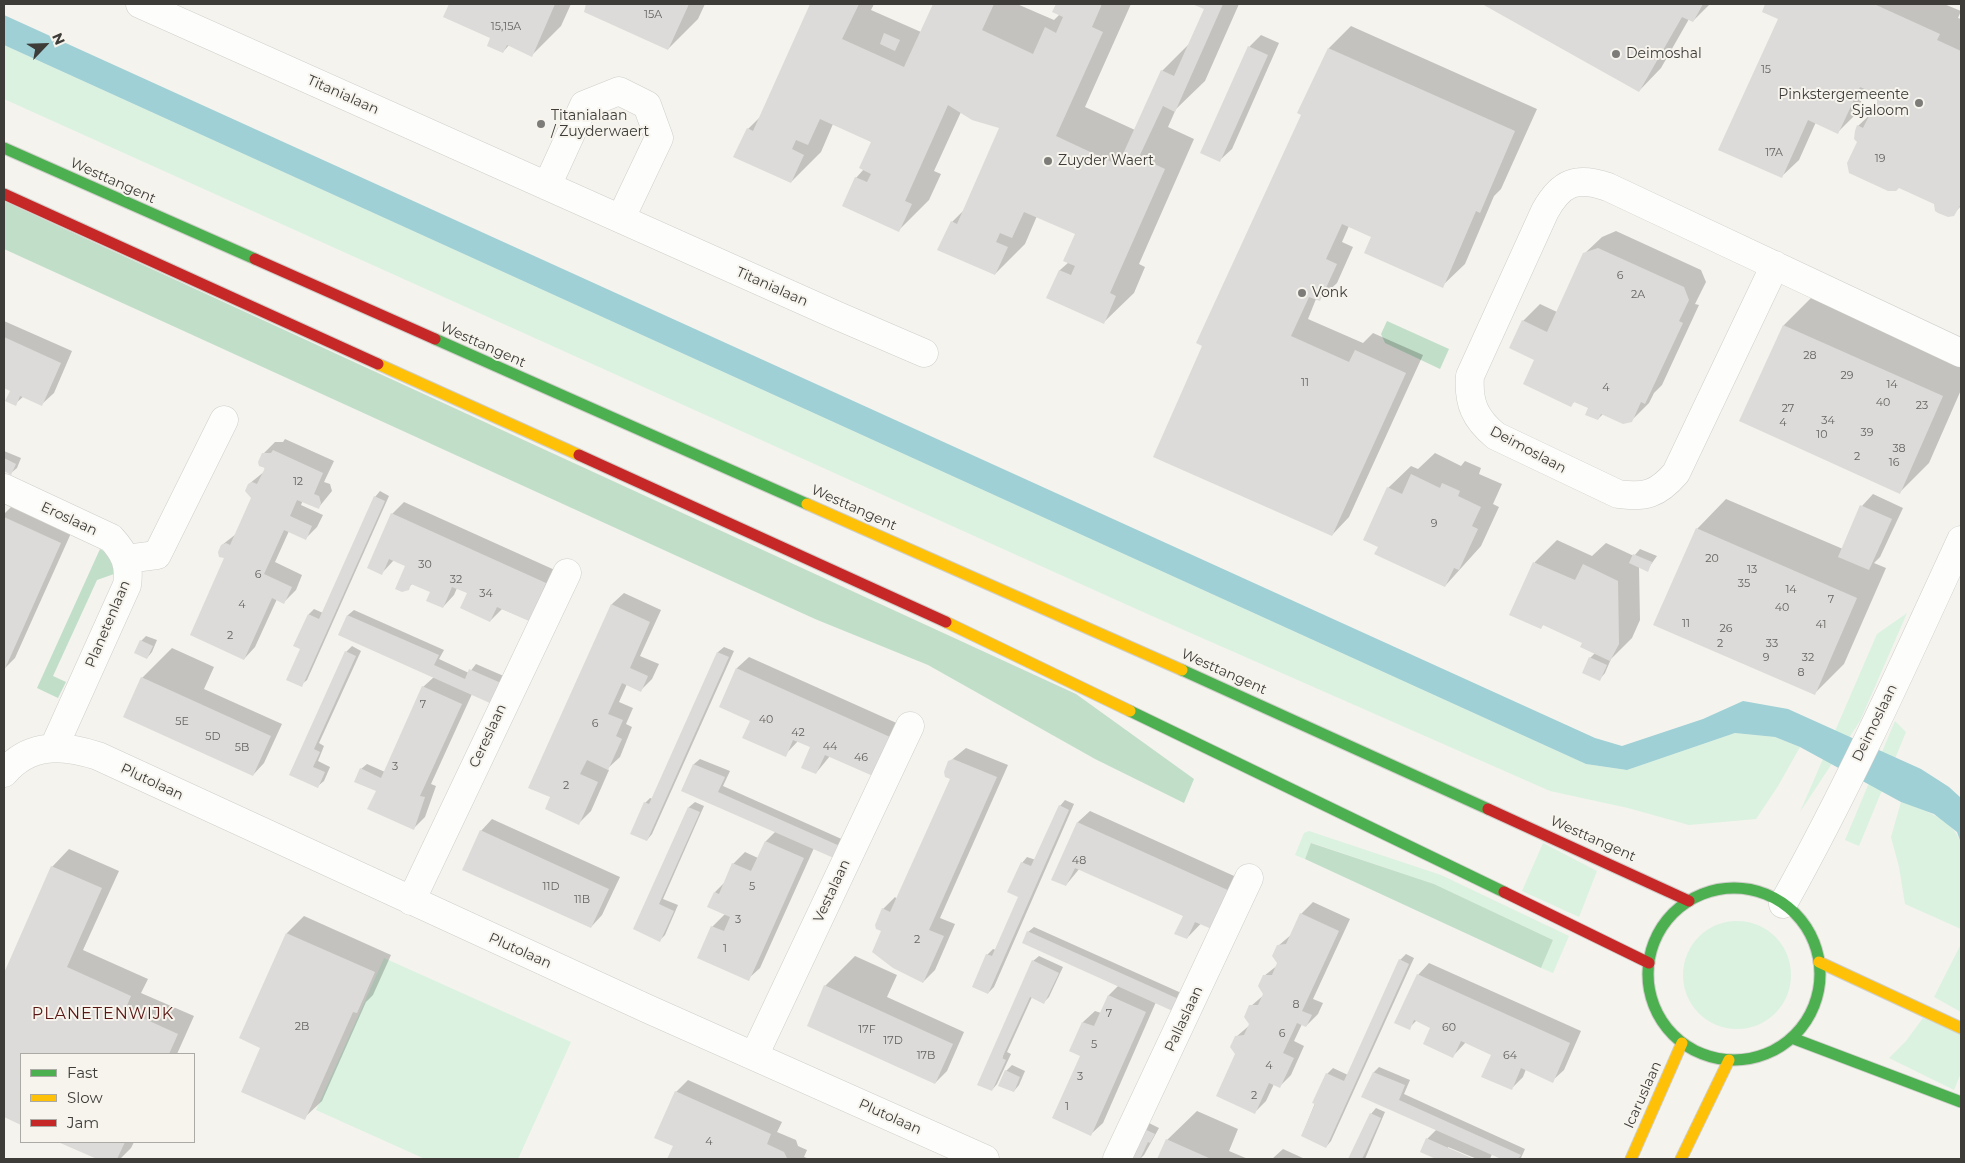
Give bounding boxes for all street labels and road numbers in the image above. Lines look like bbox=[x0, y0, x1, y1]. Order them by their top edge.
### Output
street label: Titanialaan bbox=[305, 72, 381, 118]
street label: Westtangent bbox=[68, 155, 158, 207]
street label: Titanialaan bbox=[734, 264, 810, 310]
street label: Westtangent bbox=[438, 319, 528, 371]
street label: Deimoslaan bbox=[1487, 423, 1569, 477]
street label: Westtangent bbox=[809, 482, 899, 534]
street label: Eroslaan bbox=[38, 499, 100, 539]
street label: Planetenlaan bbox=[82, 578, 134, 670]
street label: Westtangent bbox=[1179, 646, 1269, 698]
street label: Deimoslaan bbox=[1849, 682, 1901, 764]
street label: Cereslaan bbox=[466, 701, 510, 771]
street label: Plutolaan bbox=[118, 760, 186, 804]
street label: Westtangent bbox=[1548, 813, 1638, 865]
street label: Vestalaan bbox=[810, 857, 854, 925]
street label: Plutolaan bbox=[486, 930, 554, 972]
street label: Pallaslaan bbox=[1161, 984, 1207, 1054]
street label: Icaruslaan bbox=[1621, 1059, 1665, 1131]
street label: Plutolaan bbox=[856, 1096, 924, 1138]

